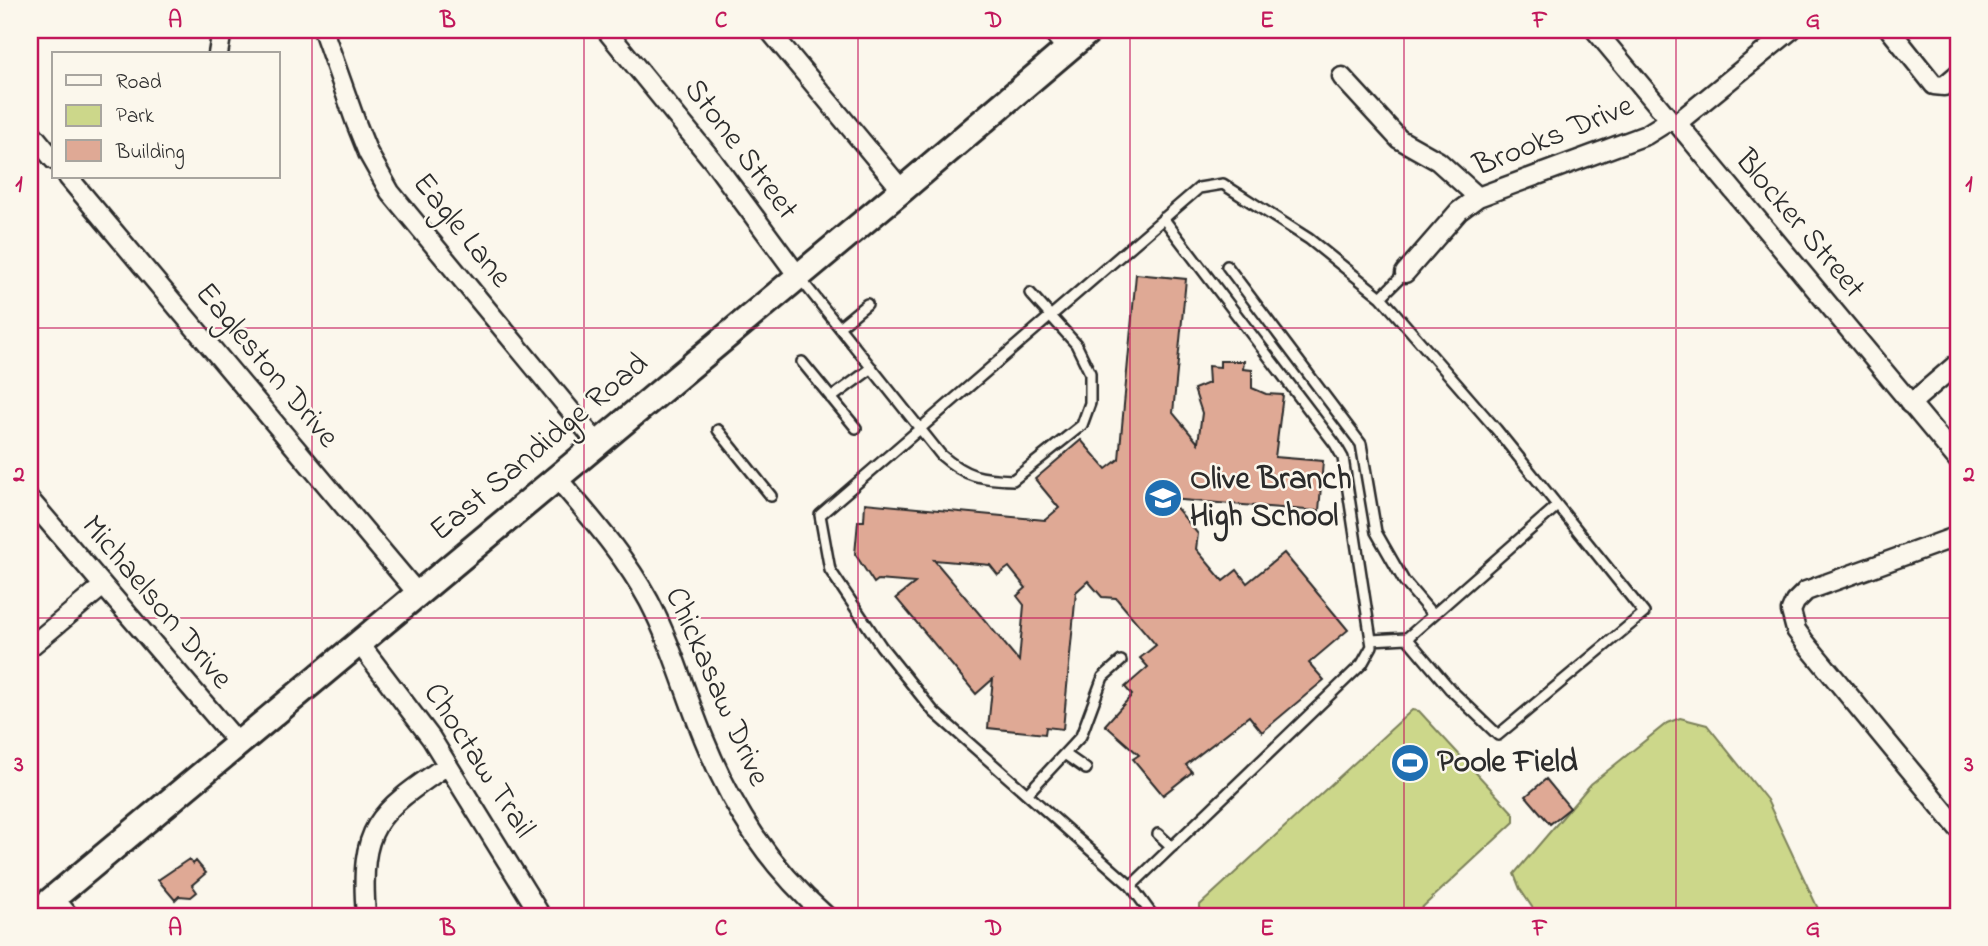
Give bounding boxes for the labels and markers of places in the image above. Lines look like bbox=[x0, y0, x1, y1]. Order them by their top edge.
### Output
place label: Olive Branch High School bbox=[1190, 457, 1352, 542]
school or university icon: Olive Branch High School bbox=[1142, 477, 1184, 519]
place label: Poole Field bbox=[1437, 740, 1578, 787]
sports icon: Poole Field bbox=[1389, 742, 1431, 784]

